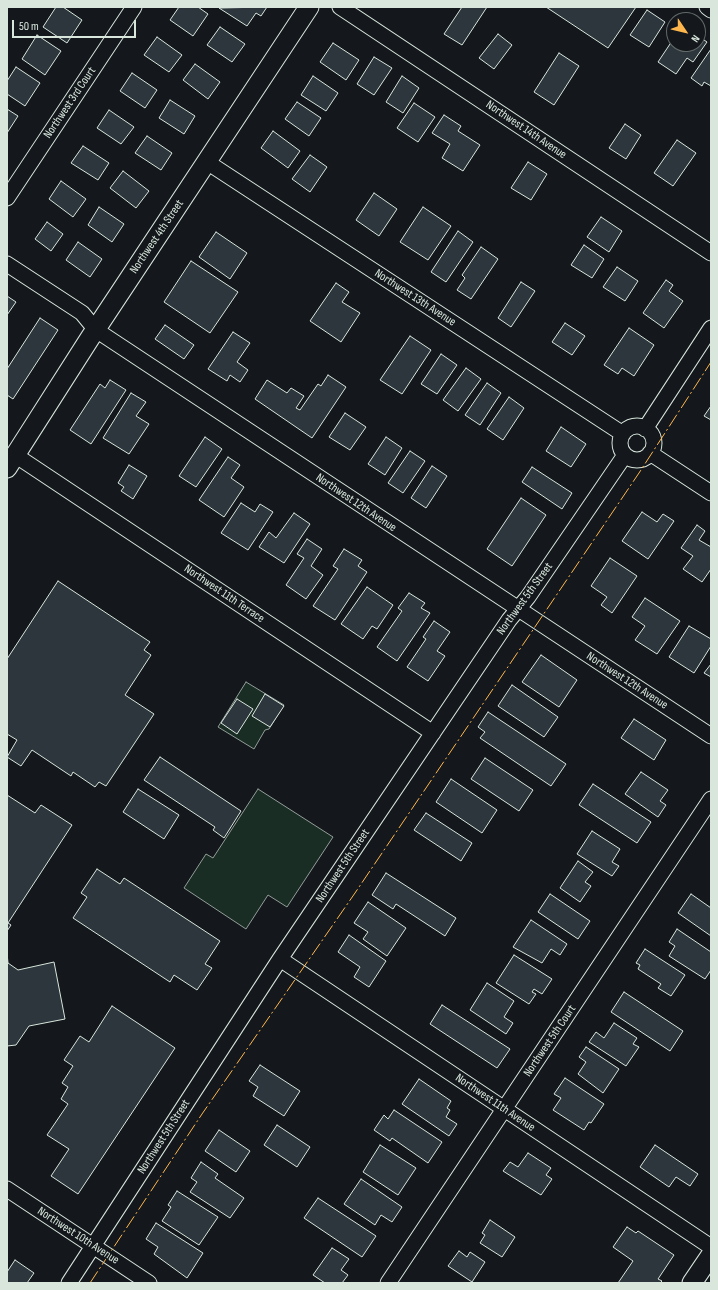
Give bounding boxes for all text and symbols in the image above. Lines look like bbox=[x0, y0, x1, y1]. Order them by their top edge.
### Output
scale bar bbox=[14, 12, 138, 38]
north arrow bbox=[666, 12, 706, 52]
text: 50 m bbox=[19, 19, 39, 34]
text: N bbox=[688, 32, 702, 45]
street label: Northwest 3rd Court bbox=[41, 65, 99, 141]
street label: Northwest 14th Avenue bbox=[483, 98, 569, 162]
street label: Northwest 4th Street bbox=[127, 197, 187, 277]
street label: Northwest 13th Avenue bbox=[372, 266, 458, 330]
street label: Northwest 12th Avenue bbox=[313, 471, 399, 535]
street label: Northwest 5th Street bbox=[494, 560, 556, 638]
street label: Northwest 11th Terrace bbox=[181, 562, 267, 626]
street label: Northwest 12th Avenue bbox=[584, 649, 670, 713]
street label: Northwest 5th Street bbox=[313, 826, 373, 906]
street label: Northwest 5th Court bbox=[521, 1002, 579, 1080]
street label: Northwest 11th Avenue bbox=[452, 1071, 538, 1135]
street label: Northwest 5th Street bbox=[135, 1097, 193, 1177]
street label: Northwest 10th Avenue bbox=[34, 1204, 122, 1268]

